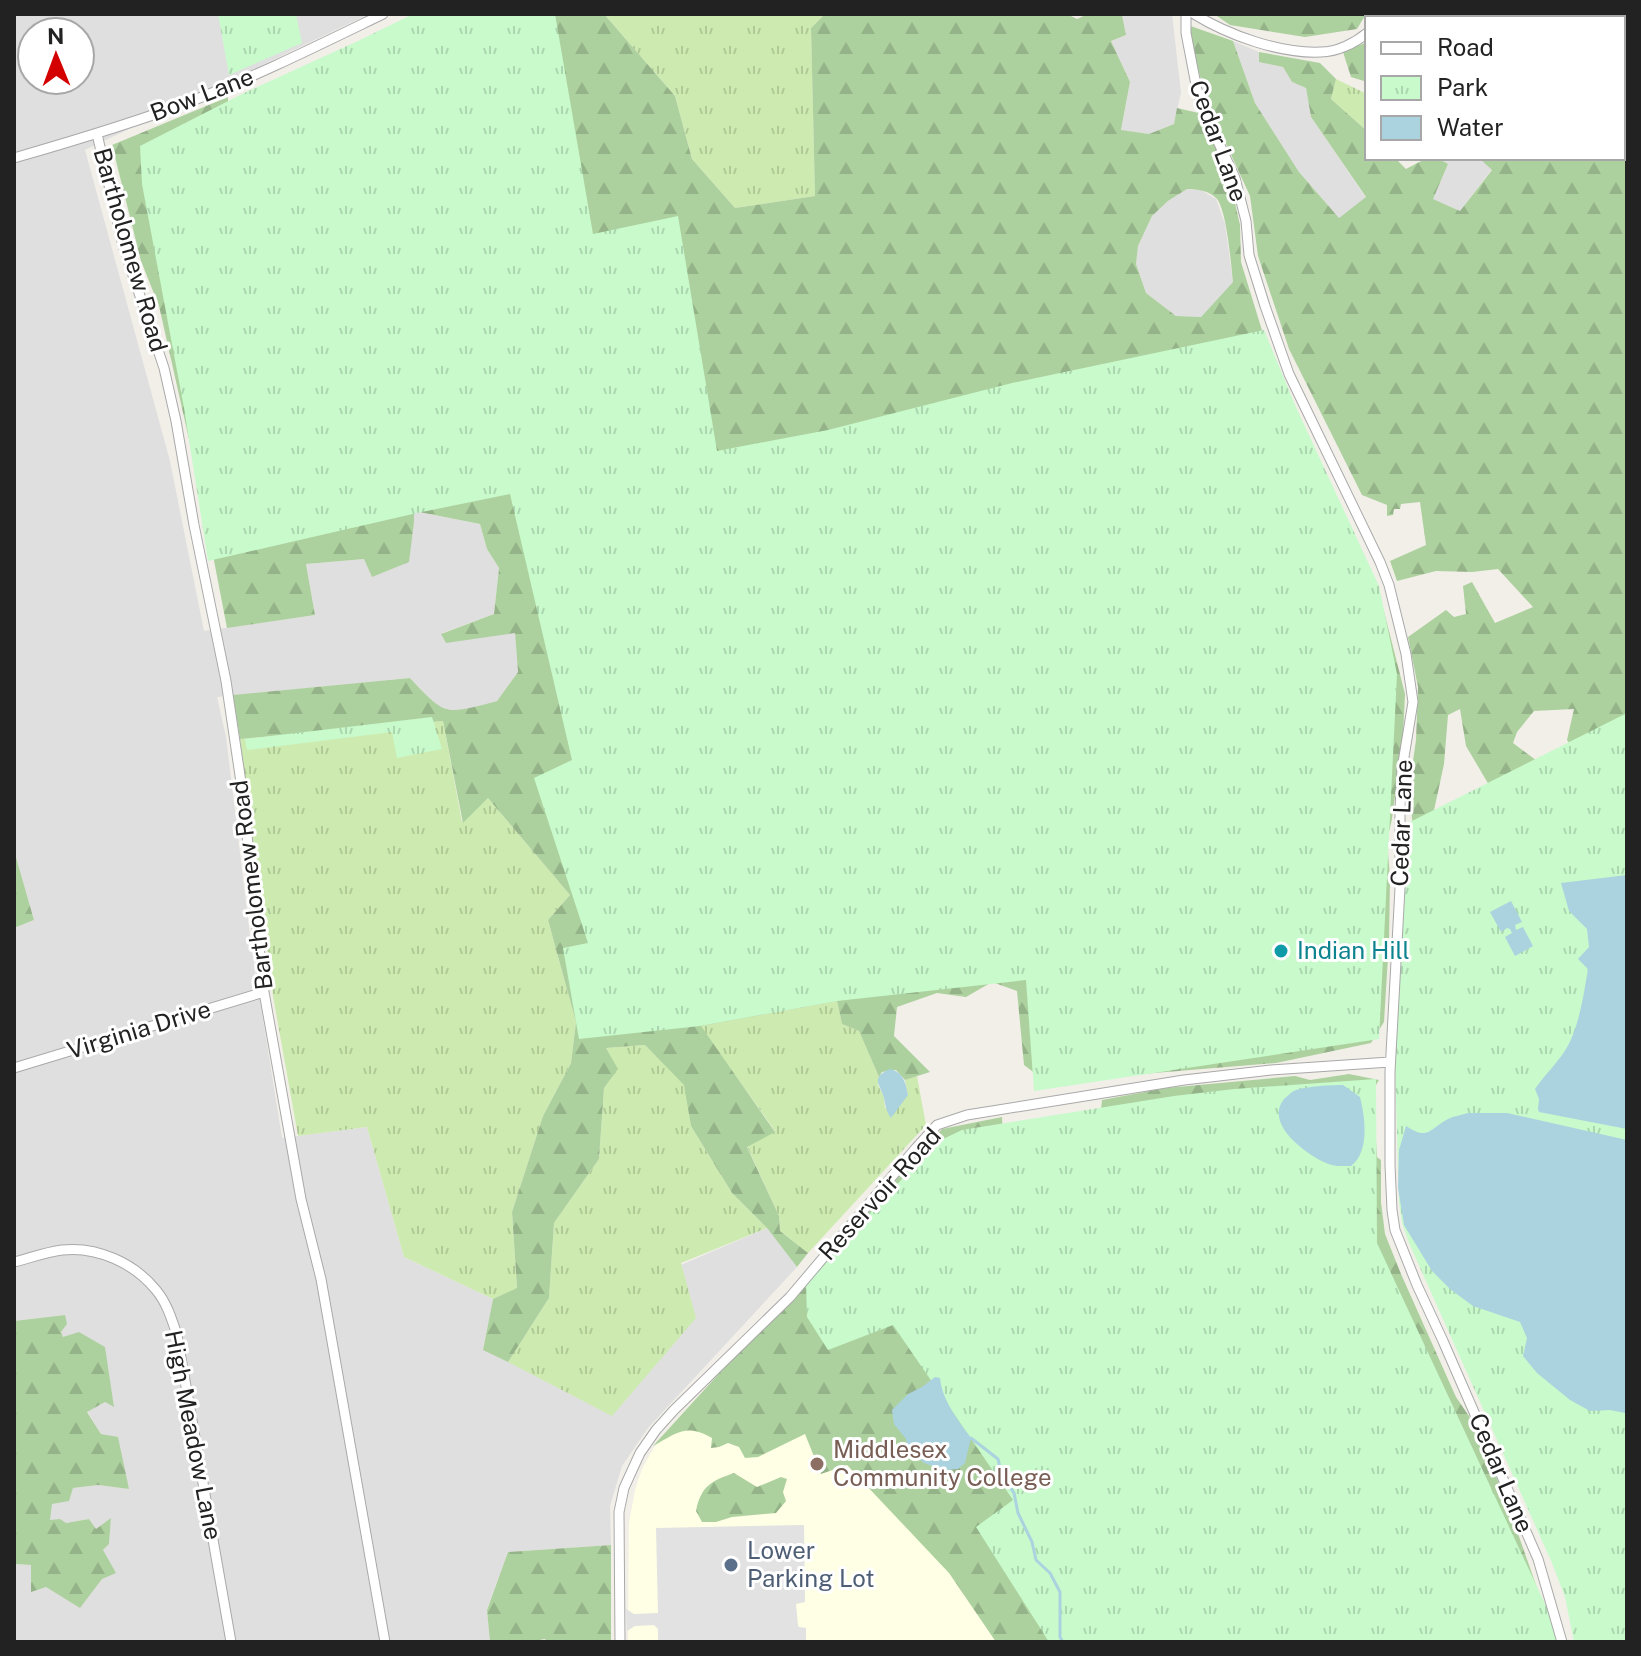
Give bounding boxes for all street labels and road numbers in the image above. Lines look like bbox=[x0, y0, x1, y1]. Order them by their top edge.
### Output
street label: Bow Lane bbox=[146, 62, 257, 127]
street label: Cedar Lane bbox=[1184, 76, 1254, 205]
street label: Bartholomew Road bbox=[88, 145, 173, 355]
street label: Cedar Lane bbox=[1385, 759, 1417, 887]
street label: Bartholomew Road bbox=[224, 779, 278, 991]
street label: Virginia Drive bbox=[64, 994, 214, 1064]
street label: Reservoir Road bbox=[813, 1121, 946, 1265]
street label: High Meadow Lane bbox=[160, 1328, 228, 1542]
street label: Cedar Lane bbox=[1464, 1409, 1540, 1537]

